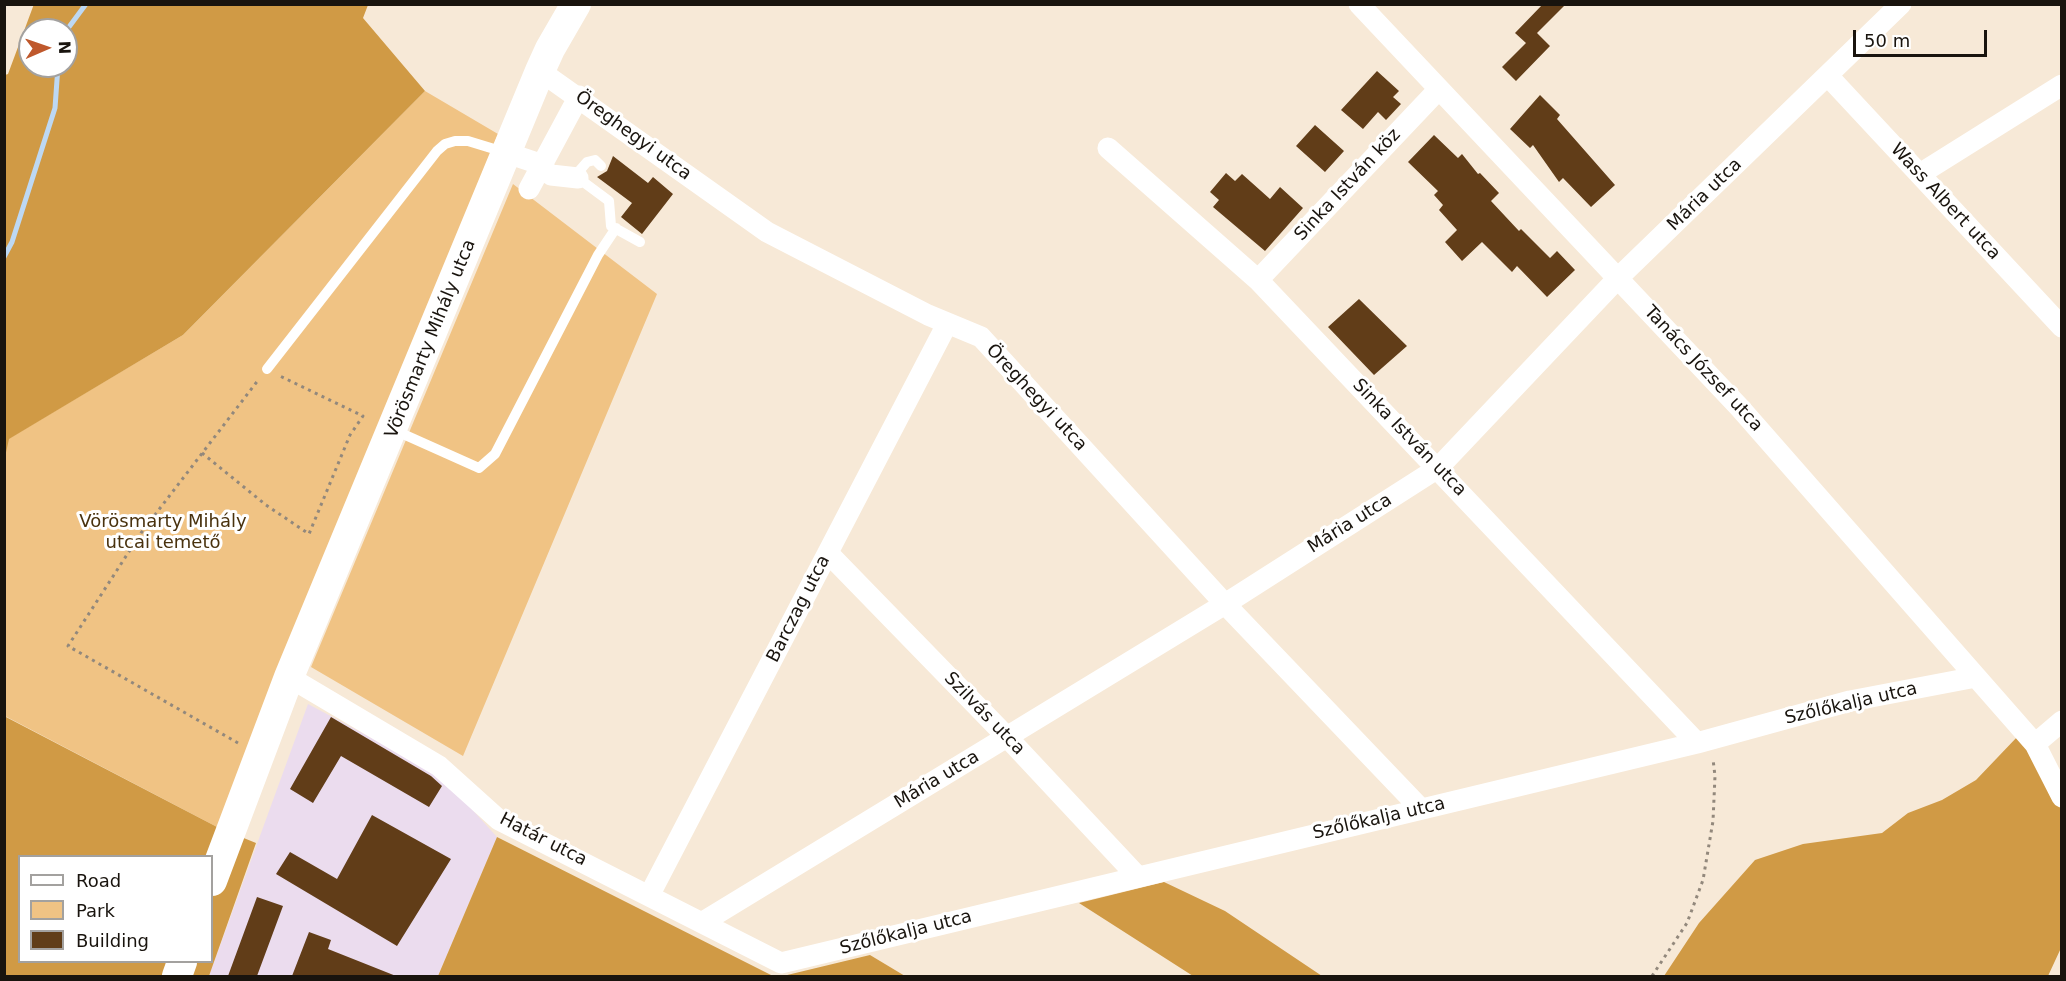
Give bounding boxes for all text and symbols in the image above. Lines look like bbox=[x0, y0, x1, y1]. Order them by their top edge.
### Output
north arrow bbox=[18, 18, 78, 78]
scale bar bbox=[1856, 18, 1990, 56]
text: 50 m bbox=[1864, 30, 1910, 51]
text: N bbox=[55, 40, 74, 54]
street label: Öreghegyi utca bbox=[571, 87, 695, 185]
street label: Sinka István köz bbox=[1290, 124, 1406, 246]
street label: Wass Albert utca bbox=[1885, 139, 2005, 265]
street label: Mária utca bbox=[1663, 154, 1747, 236]
street label: Vörösmarty Mihály utca bbox=[381, 236, 481, 442]
street label: Tanács József utca bbox=[1639, 302, 1767, 436]
street label: Öreghegyi utca bbox=[981, 340, 1091, 456]
street label: Sinka István utca bbox=[1348, 375, 1470, 501]
street label: Mária utca bbox=[1304, 490, 1396, 558]
park label: Vörösmarty Mihály utcai temető bbox=[79, 511, 247, 554]
street label: Barczag utca bbox=[763, 552, 835, 666]
street label: Szilvás utca bbox=[939, 668, 1029, 760]
street label: Szőlőkalja utca bbox=[1783, 678, 1919, 730]
street label: Mária utca bbox=[891, 746, 983, 814]
street label: Szőlőkalja utca bbox=[1311, 793, 1447, 845]
street label: Határ utca bbox=[496, 809, 590, 871]
legend bbox=[18, 855, 213, 963]
text: Road bbox=[76, 870, 121, 891]
text: Park bbox=[76, 900, 115, 921]
street label: Szőlőkalja utca bbox=[838, 906, 974, 960]
text: Building bbox=[76, 930, 149, 951]

